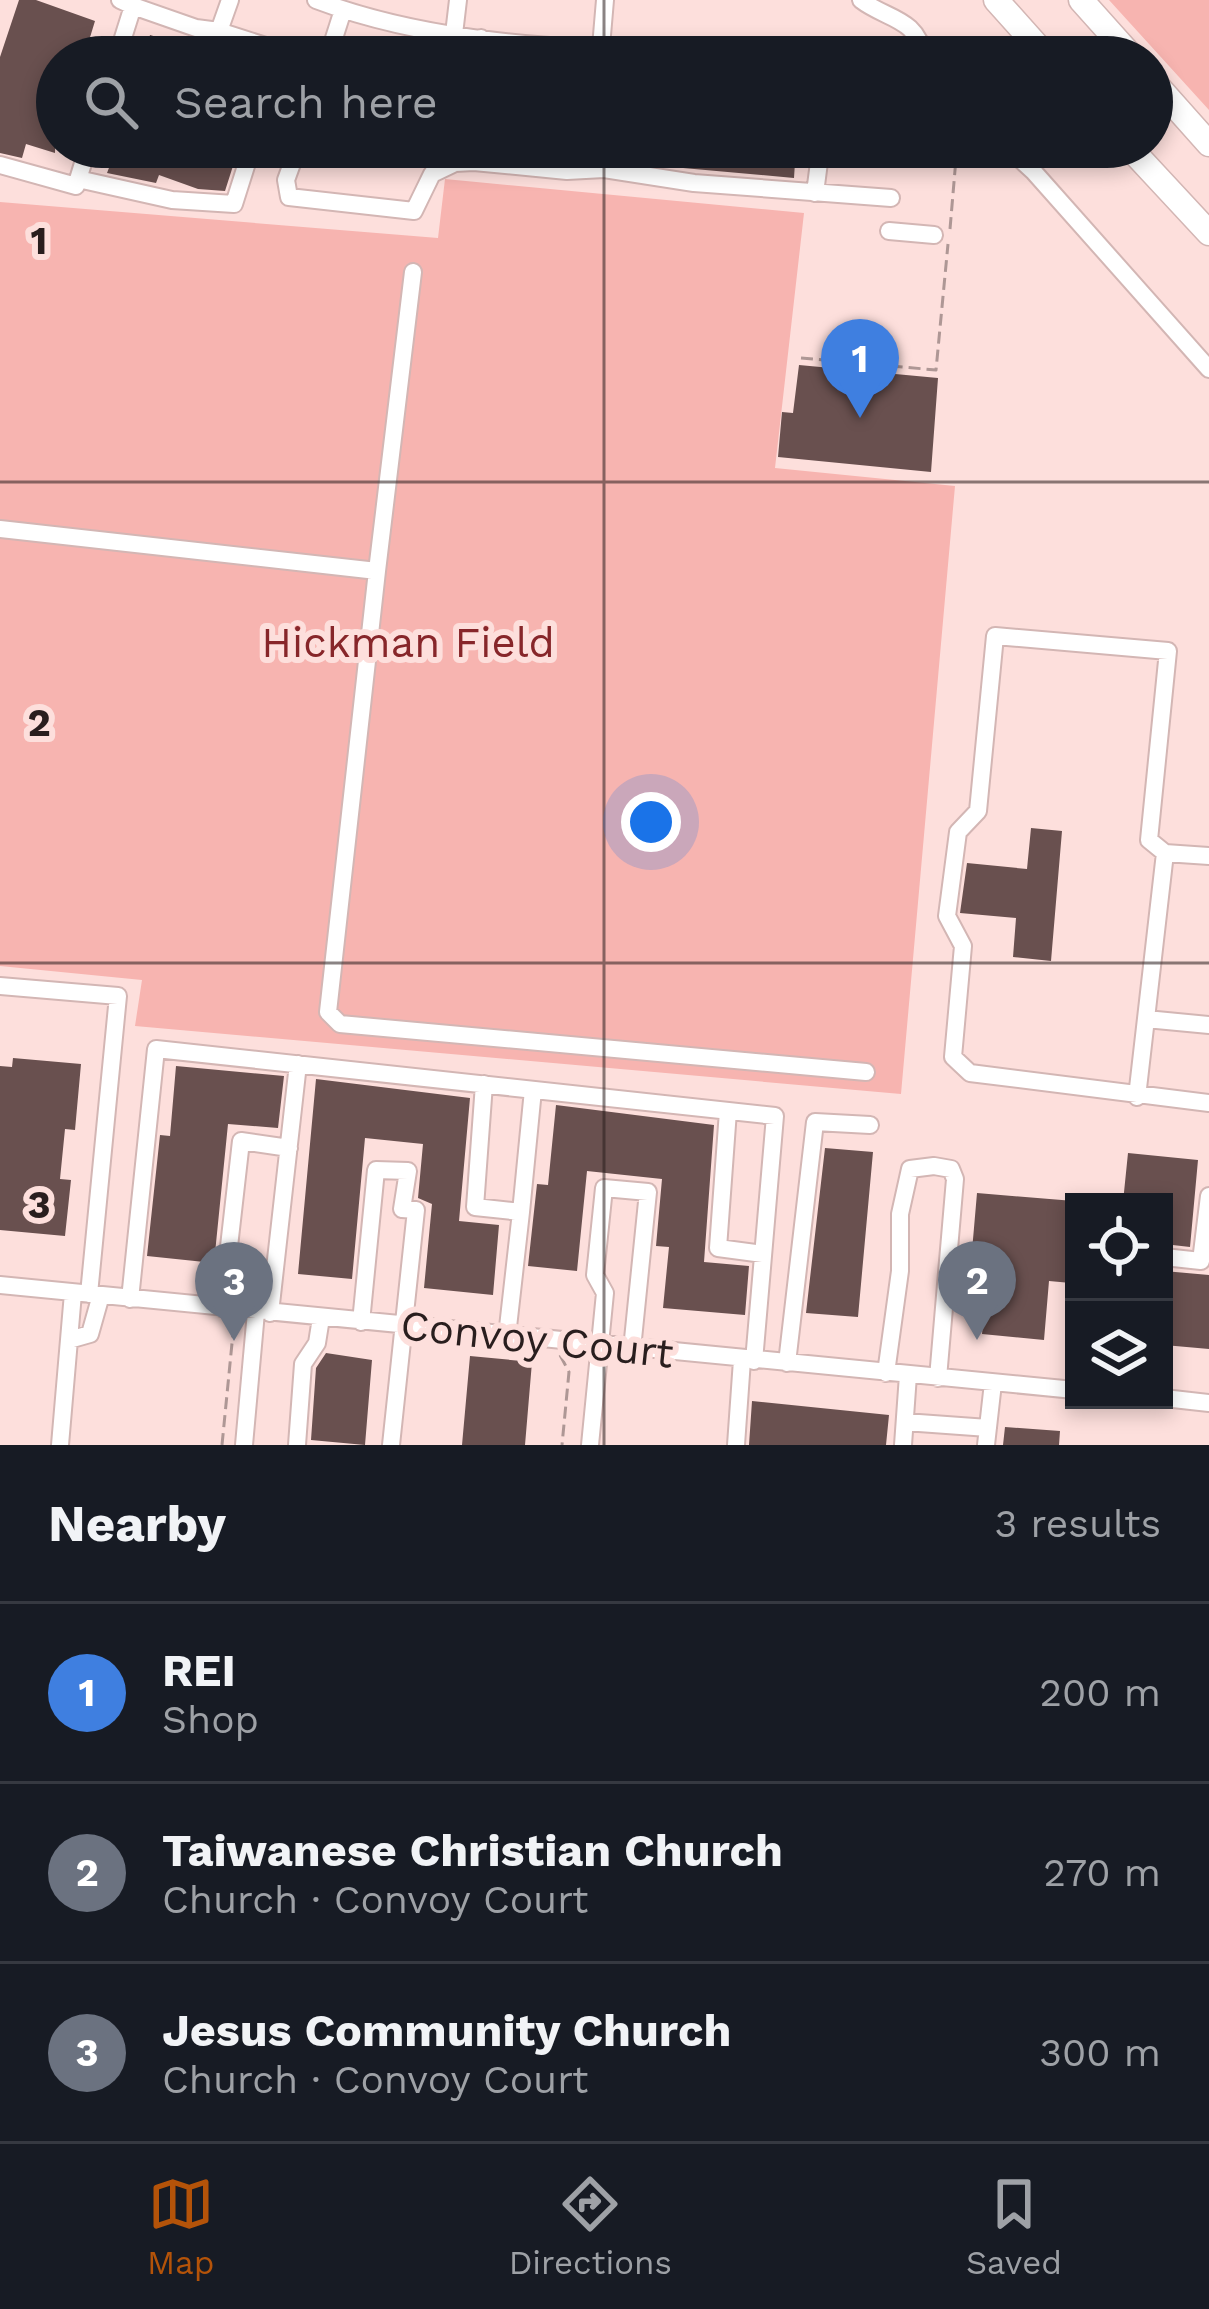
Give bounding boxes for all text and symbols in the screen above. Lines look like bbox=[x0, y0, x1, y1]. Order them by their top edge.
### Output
search box bbox=[36, 36, 1173, 168]
icon: search bbox=[78, 69, 144, 135]
text: Search here bbox=[174, 76, 438, 129]
text: 1 bbox=[31, 218, 47, 263]
pin: 1 bbox=[821, 319, 899, 418]
park label: Hickman Field bbox=[261, 618, 555, 667]
text: 2 bbox=[27, 700, 51, 745]
your location bbox=[621, 792, 681, 852]
text: 3 bbox=[27, 1182, 51, 1227]
map controls bbox=[1065, 1193, 1173, 1409]
button: locate bbox=[1065, 1193, 1173, 1301]
pin: 2 bbox=[938, 1241, 1016, 1340]
pin: 3 bbox=[195, 1242, 273, 1341]
street label: Convoy Court bbox=[398, 1300, 676, 1378]
button: layers bbox=[1065, 1301, 1173, 1409]
text: Nearby bbox=[48, 1494, 226, 1553]
text: 3 results bbox=[995, 1501, 1161, 1546]
text: REI bbox=[162, 1644, 236, 1697]
text: 1 bbox=[79, 1670, 95, 1715]
text: 200 m bbox=[1039, 1670, 1161, 1715]
text: Shop bbox=[162, 1697, 259, 1742]
text: Taiwanese Christian Church bbox=[162, 1824, 783, 1877]
text: 2 bbox=[75, 1850, 99, 1895]
text: 270 m bbox=[1043, 1850, 1161, 1895]
text: Church · Convoy Court bbox=[162, 1877, 588, 1922]
text: Jesus Community Church bbox=[162, 2004, 731, 2057]
text: 3 bbox=[75, 2030, 99, 2075]
text: 300 m bbox=[1039, 2030, 1161, 2075]
text: Church · Convoy Court bbox=[162, 2057, 588, 2102]
tab: Map bbox=[147, 2171, 214, 2282]
tab: Directions bbox=[509, 2171, 672, 2282]
tab: Saved bbox=[966, 2171, 1062, 2282]

